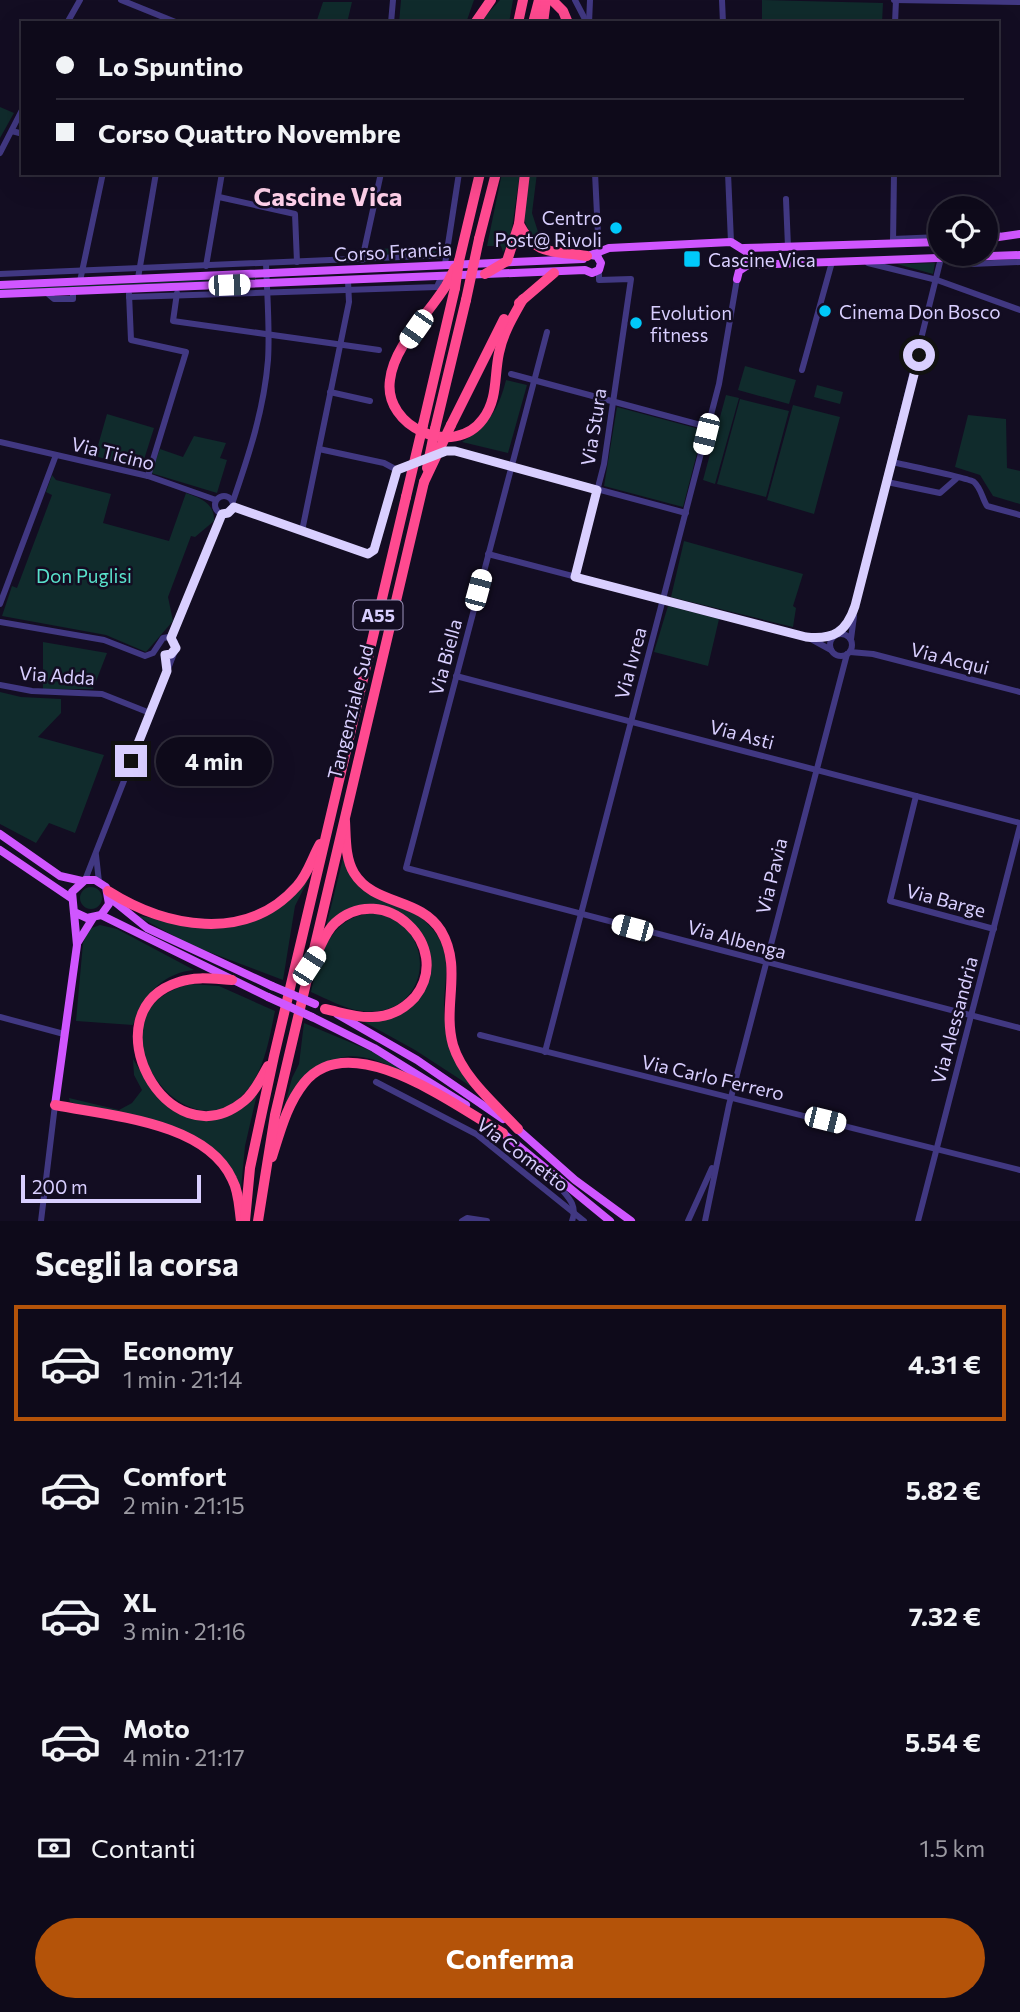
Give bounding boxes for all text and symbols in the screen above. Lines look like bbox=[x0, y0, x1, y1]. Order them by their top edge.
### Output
text: Lo Spuntino bbox=[98, 50, 243, 81]
text: Corso Quattro Novembre bbox=[98, 117, 401, 148]
district label: Cascine Vica bbox=[253, 180, 403, 211]
map controls bbox=[928, 196, 998, 266]
button: locate bbox=[928, 196, 998, 266]
place label: Centro Post@ Rivoli bbox=[495, 206, 602, 251]
marker: Centro Post@ Rivoli bbox=[608, 220, 624, 236]
street label: Corso Francia bbox=[333, 236, 453, 266]
place label: Cascine Vica bbox=[708, 248, 816, 271]
marker: Cascine Vica bbox=[682, 249, 702, 269]
car bbox=[208, 274, 251, 296]
place label: Cinema Don Bosco bbox=[839, 300, 1001, 323]
place label: Evolution fitness bbox=[650, 301, 732, 346]
marker: Cinema Don Bosco bbox=[817, 303, 833, 319]
car bbox=[396, 306, 437, 352]
marker: Evolution fitness bbox=[628, 315, 644, 331]
route start bbox=[903, 339, 935, 371]
street label: Via Stura bbox=[576, 387, 610, 467]
car bbox=[691, 411, 722, 457]
street label: Via Ticino bbox=[69, 432, 157, 474]
park label: Don Puglisi bbox=[36, 564, 132, 587]
car bbox=[463, 567, 494, 613]
road number: A55 bbox=[354, 600, 402, 630]
street label: Via Biella bbox=[424, 616, 466, 698]
street label: Via Ivrea bbox=[609, 624, 651, 702]
street label: Via Acqui bbox=[908, 637, 992, 679]
street label: Tangenziale Sud bbox=[322, 642, 378, 782]
street label: Via Adda bbox=[18, 661, 96, 689]
street label: Via Asti bbox=[707, 714, 777, 754]
callout: 4 min bbox=[156, 736, 271, 786]
route end bbox=[115, 745, 147, 777]
text: 4 min bbox=[185, 747, 243, 775]
street label: Via Pavia bbox=[750, 836, 792, 916]
street label: Via Barge bbox=[904, 878, 988, 922]
car bbox=[609, 912, 656, 944]
street label: Via Albenga bbox=[685, 915, 789, 963]
car bbox=[289, 943, 330, 989]
street label: Via Alessandria bbox=[926, 954, 982, 1086]
street label: Via Carlo Ferrero bbox=[639, 1049, 787, 1105]
car bbox=[803, 1105, 848, 1135]
street label: Via Cometto bbox=[472, 1112, 574, 1196]
scale bar bbox=[21, 1172, 201, 1204]
text: 200 m bbox=[32, 1175, 88, 1198]
text: Scegli la corsa bbox=[35, 1243, 239, 1283]
icon: car bbox=[39, 1332, 102, 1395]
text: Economy bbox=[123, 1334, 234, 1365]
text: 4.31 € bbox=[908, 1348, 981, 1379]
text: 1 min · 21:14 bbox=[123, 1365, 242, 1393]
icon: car bbox=[39, 1458, 102, 1521]
text: Comfort bbox=[123, 1460, 226, 1491]
text: 5.82 € bbox=[906, 1474, 981, 1505]
text: 2 min · 21:15 bbox=[123, 1491, 245, 1519]
icon: car bbox=[39, 1584, 102, 1647]
text: XL bbox=[123, 1586, 157, 1617]
text: 7.32 € bbox=[909, 1600, 981, 1631]
text: 3 min · 21:16 bbox=[123, 1617, 246, 1645]
icon: car bbox=[39, 1710, 102, 1773]
text: Moto bbox=[123, 1712, 190, 1743]
text: 5.54 € bbox=[905, 1726, 981, 1757]
text: 4 min · 21:17 bbox=[123, 1743, 245, 1771]
icon: cash bbox=[35, 1829, 73, 1867]
text: Contanti bbox=[91, 1832, 196, 1863]
text: 1.5 km bbox=[920, 1834, 985, 1862]
button: Conferma bbox=[35, 1918, 985, 1998]

